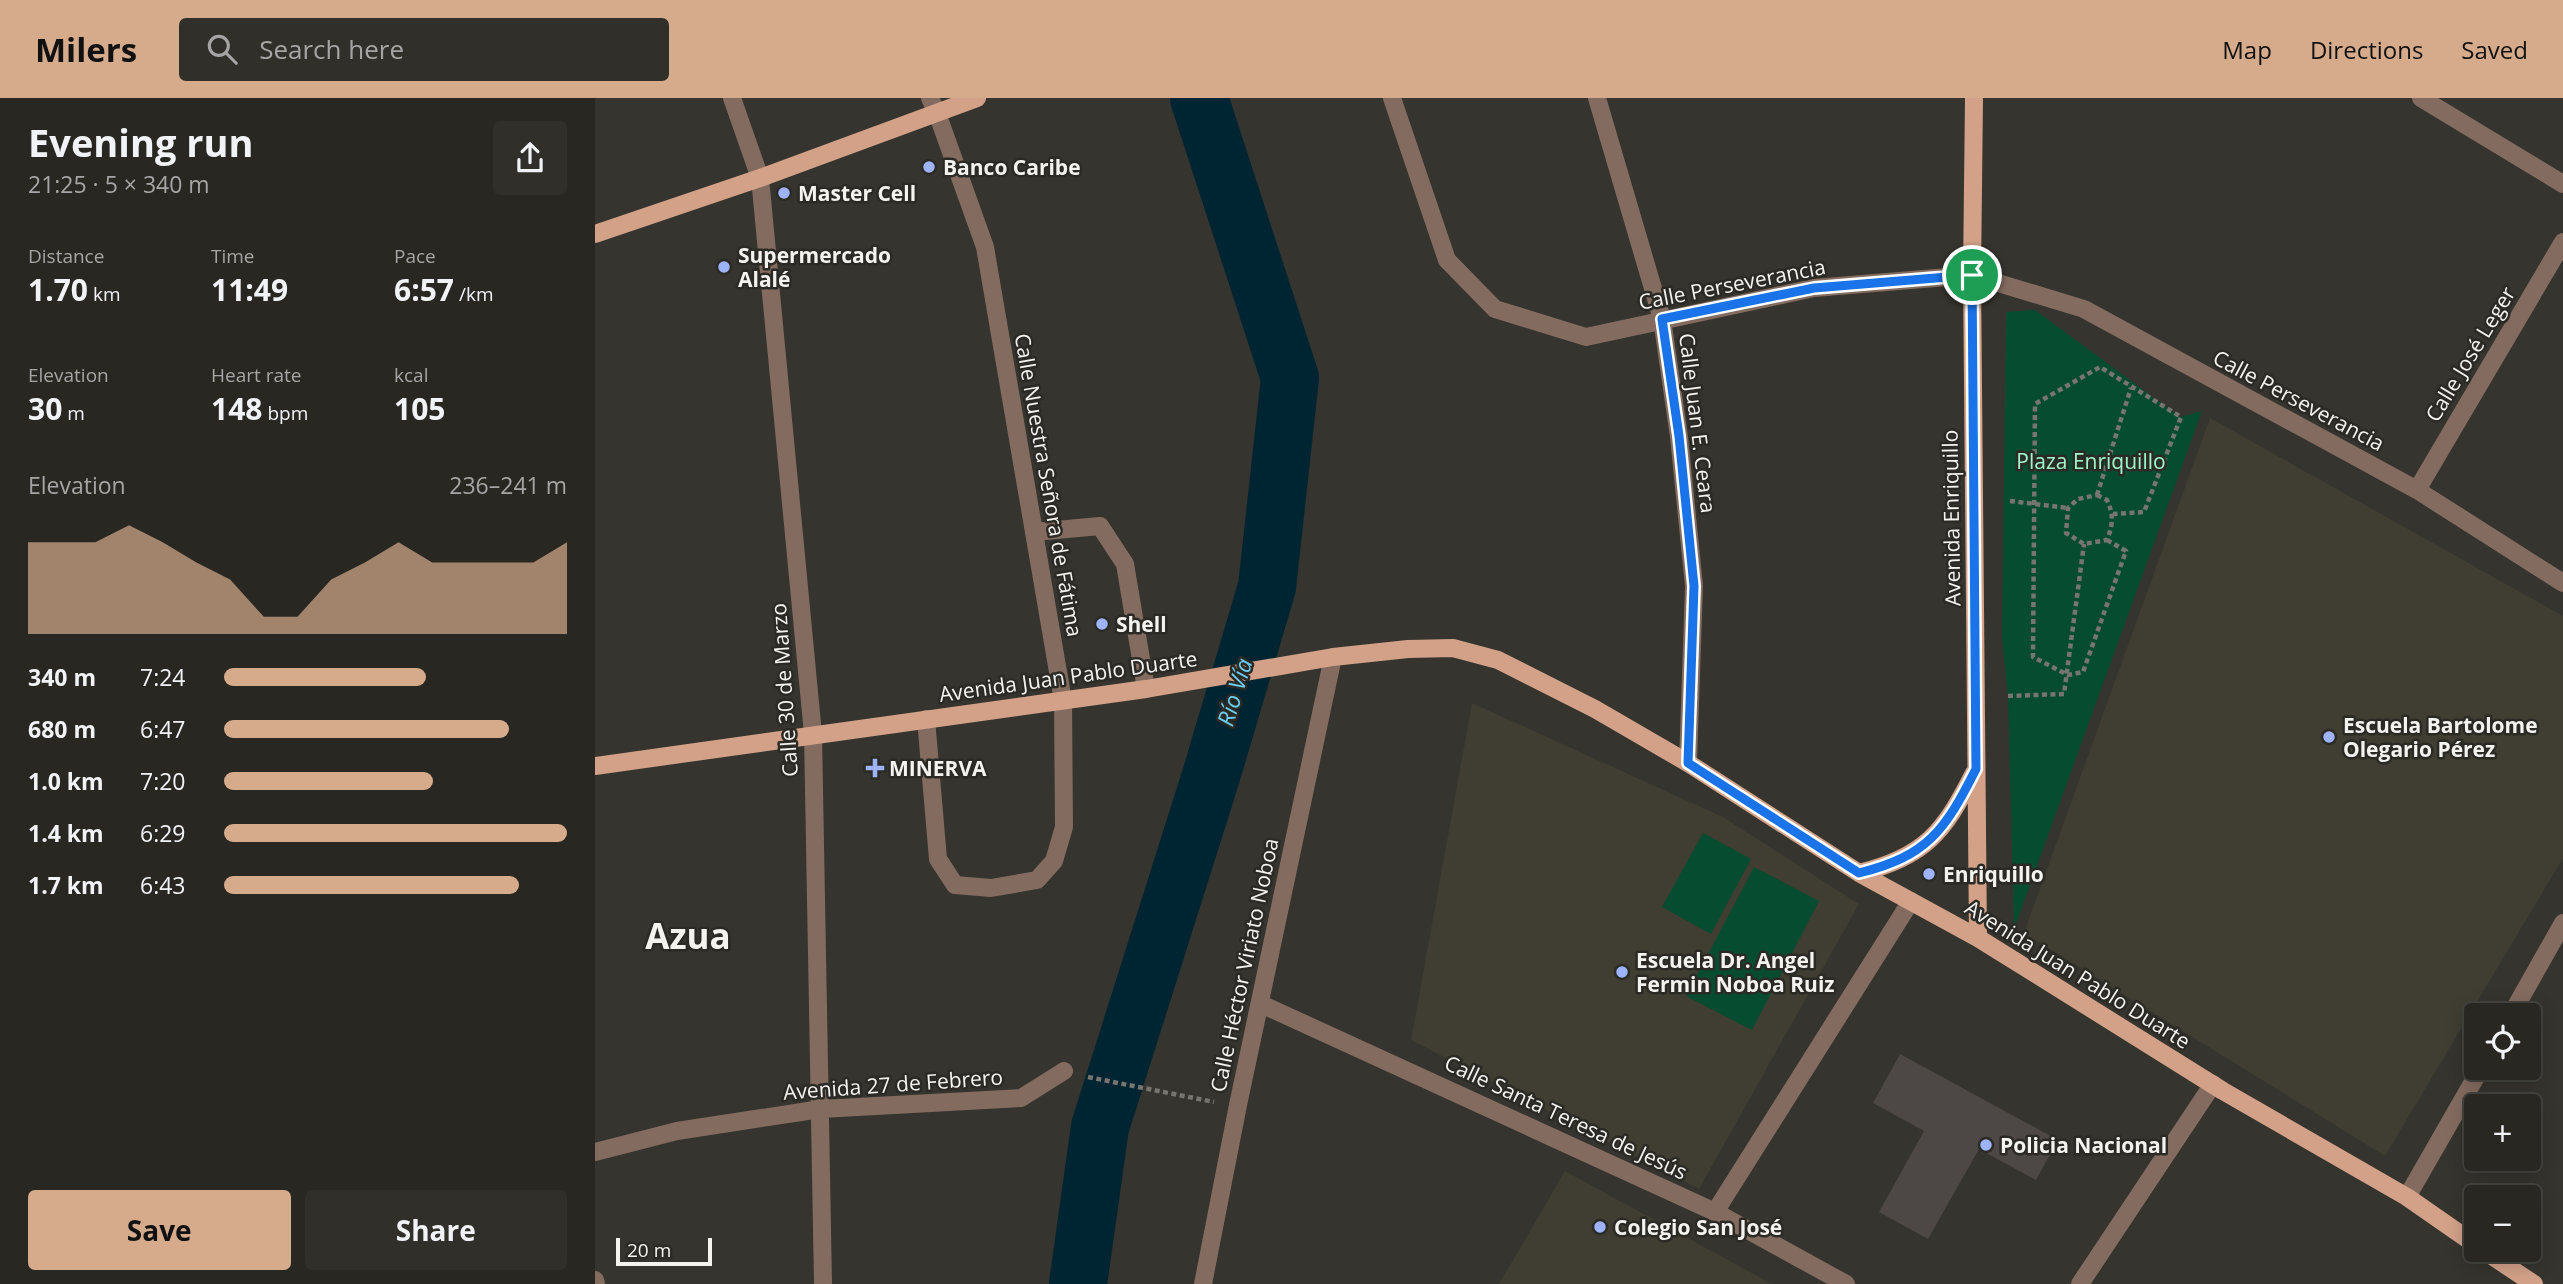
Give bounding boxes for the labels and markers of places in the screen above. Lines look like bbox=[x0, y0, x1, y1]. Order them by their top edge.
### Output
place label: Banco Caribe bbox=[943, 153, 1081, 181]
marker: Banco Caribe bbox=[921, 159, 937, 175]
place label: Master Cell bbox=[798, 179, 916, 207]
marker: Master Cell bbox=[776, 185, 792, 201]
place label: Supermercado Alalé bbox=[738, 241, 891, 293]
pin bbox=[1942, 245, 2002, 305]
marker: Supermercado Alalé bbox=[716, 259, 732, 275]
place label: Shell bbox=[1116, 610, 1167, 638]
marker: Shell bbox=[1094, 616, 1110, 632]
place label: Escuela Bartolome Olegario Pérez bbox=[2343, 711, 2538, 763]
marker: Escuela Bartolome Olegario Pérez bbox=[2321, 729, 2337, 745]
place label: MINERVA bbox=[889, 754, 987, 782]
marker: MINERVA bbox=[867, 760, 883, 776]
place label: Enriquillo bbox=[1943, 860, 2044, 888]
marker: Enriquillo bbox=[1921, 866, 1937, 882]
place label: Escuela Dr. Angel Fermin Noboa Ruiz bbox=[1636, 946, 1835, 998]
marker: Escuela Dr. Angel Fermin Noboa Ruiz bbox=[1614, 964, 1630, 980]
place label: Policia Nacional bbox=[2000, 1131, 2167, 1159]
marker: Policia Nacional bbox=[1978, 1137, 1994, 1153]
place label: Colegio San José bbox=[1614, 1213, 1782, 1241]
marker: Colegio San José bbox=[1592, 1219, 1608, 1235]

